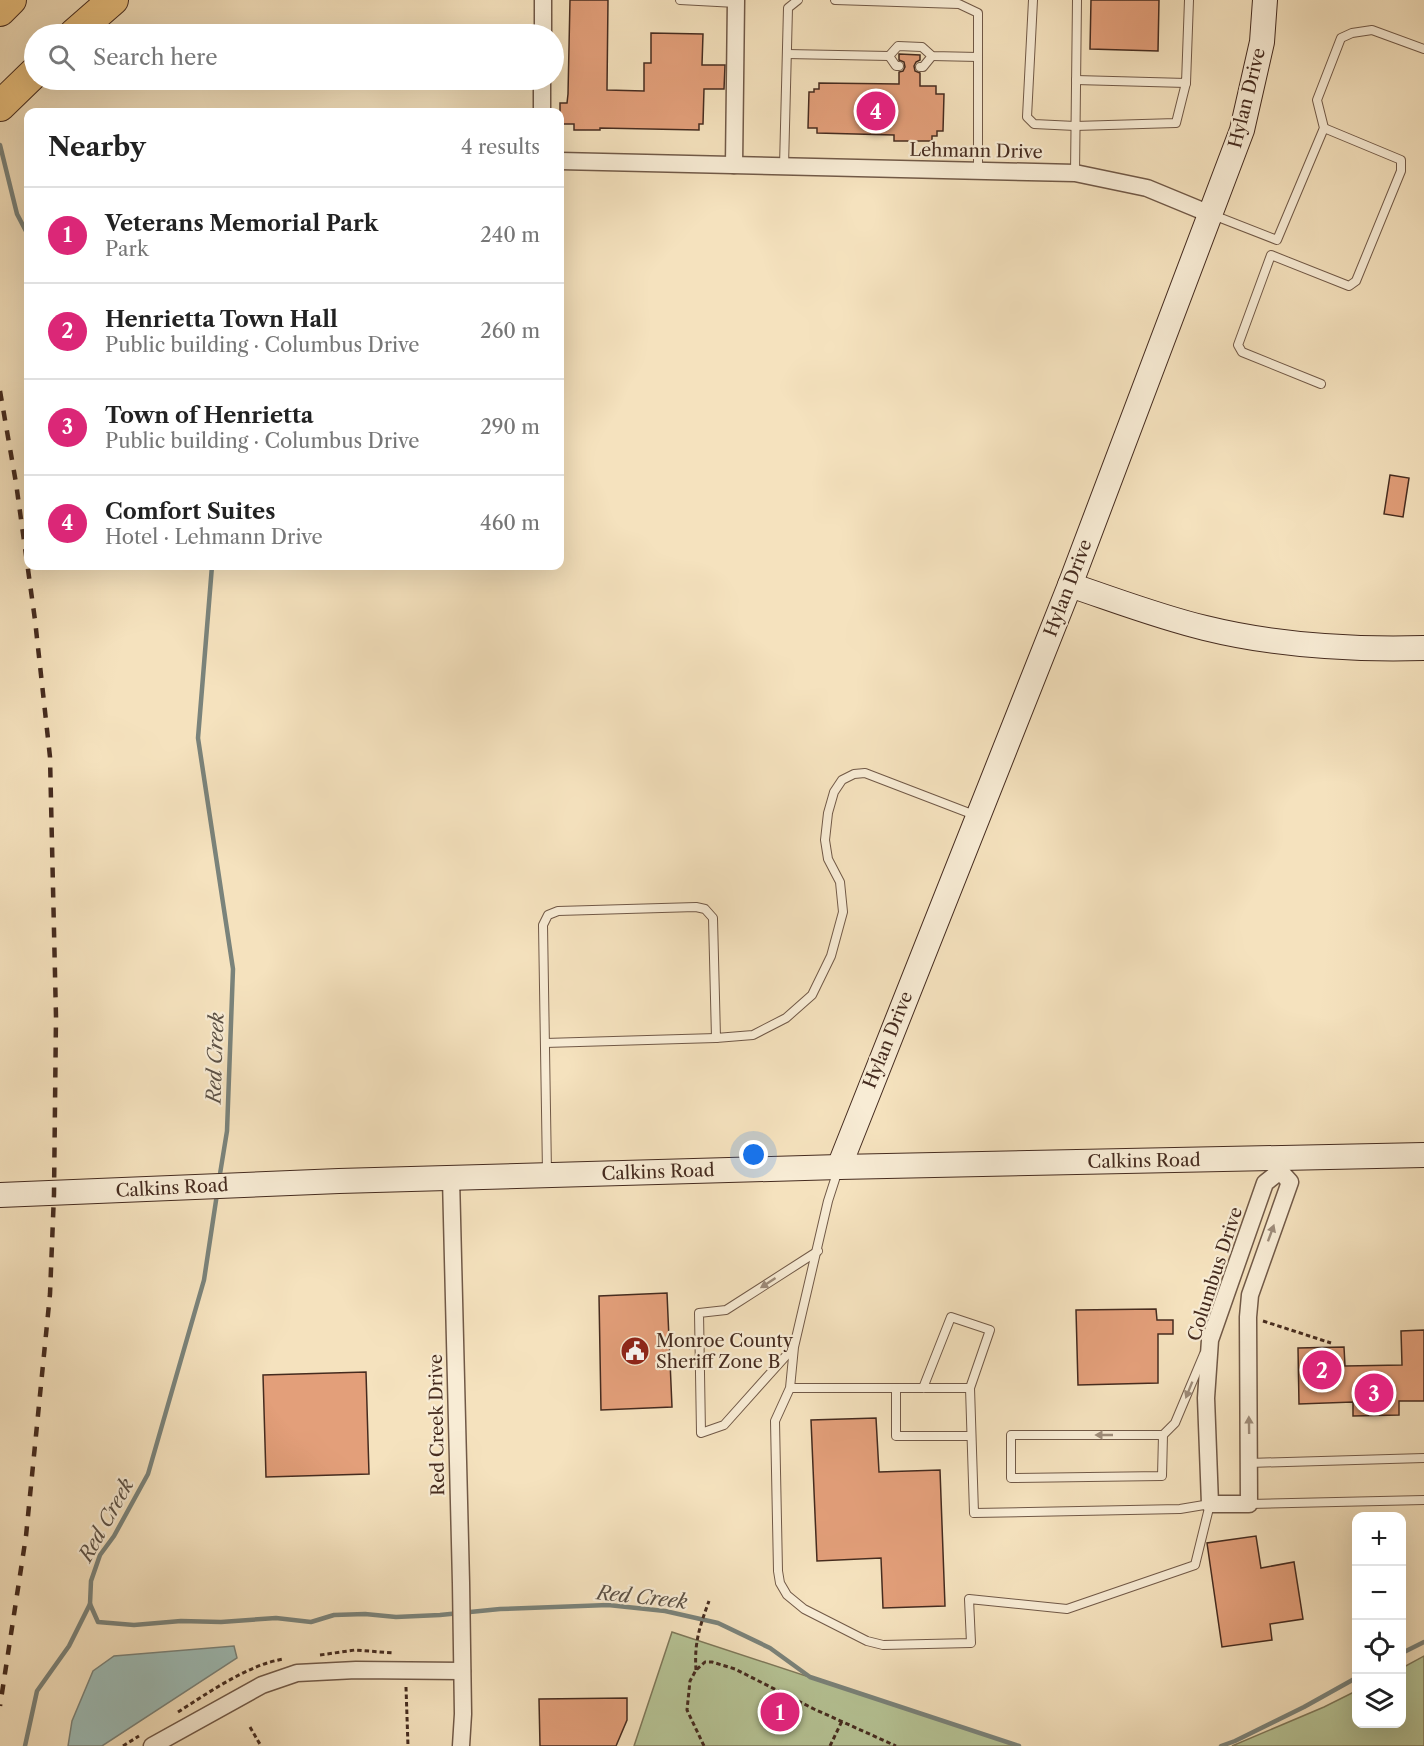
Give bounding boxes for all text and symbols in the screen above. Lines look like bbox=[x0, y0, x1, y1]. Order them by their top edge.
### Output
search box bbox=[24, 24, 564, 90]
icon: search bbox=[45, 41, 78, 74]
text: Search here bbox=[93, 44, 218, 71]
street label: Hylan Drive bbox=[1224, 46, 1270, 150]
pin: 4 bbox=[856, 88, 896, 134]
text: Nearby bbox=[48, 131, 146, 163]
text: 4 results bbox=[461, 135, 540, 159]
street label: Lehmann Drive bbox=[909, 139, 1043, 163]
text: Veterans Memorial Park bbox=[105, 210, 378, 237]
text: 1 bbox=[63, 223, 72, 247]
text: 240 m bbox=[480, 223, 540, 247]
text: Park bbox=[105, 237, 148, 261]
text: Henrietta Town Hall bbox=[105, 306, 338, 333]
text: 2 bbox=[62, 319, 73, 343]
text: 260 m bbox=[480, 319, 540, 343]
text: Public building · Columbus Drive bbox=[105, 333, 419, 357]
text: Town of Henrietta bbox=[105, 402, 314, 429]
text: 3 bbox=[62, 415, 73, 439]
text: 290 m bbox=[480, 415, 540, 439]
text: Public building · Columbus Drive bbox=[105, 429, 419, 453]
text: Comfort Suites bbox=[105, 498, 275, 525]
text: 4 bbox=[62, 511, 73, 535]
text: 460 m bbox=[480, 511, 540, 535]
text: Hotel · Lehmann Drive bbox=[105, 525, 323, 549]
street label: Hylan Drive bbox=[1039, 536, 1097, 640]
street label: Hylan Drive bbox=[859, 988, 917, 1092]
water label: Red Creek bbox=[201, 1011, 229, 1106]
your location bbox=[739, 1140, 768, 1169]
street label: Calkins Road bbox=[1087, 1149, 1201, 1173]
street label: Calkins Road bbox=[601, 1159, 715, 1185]
street label: Calkins Road bbox=[115, 1174, 229, 1202]
street label: Columbus Drive bbox=[1183, 1204, 1247, 1344]
one-way arrow bbox=[1267, 1224, 1277, 1242]
one-way arrow bbox=[760, 1277, 777, 1288]
place label: Monroe County Sheriff Zone B bbox=[656, 1330, 794, 1373]
public building icon: Monroe County Sheriff Zone B bbox=[619, 1335, 651, 1367]
pin: 2 bbox=[1302, 1348, 1342, 1392]
street label: Red Creek Drive bbox=[425, 1354, 449, 1496]
pin: 3 bbox=[1354, 1370, 1394, 1416]
one-way arrow bbox=[1184, 1381, 1194, 1399]
one-way arrow bbox=[1244, 1415, 1253, 1434]
one-way arrow bbox=[1095, 1430, 1114, 1440]
water label: Red Creek bbox=[72, 1474, 139, 1567]
map controls bbox=[1352, 1512, 1406, 1728]
button: + bbox=[1352, 1512, 1406, 1566]
button: − bbox=[1352, 1566, 1406, 1620]
water label: Red Creek bbox=[593, 1580, 689, 1614]
button: locate bbox=[1352, 1620, 1406, 1674]
button: layers bbox=[1352, 1674, 1406, 1728]
pin: 1 bbox=[760, 1690, 800, 1734]

